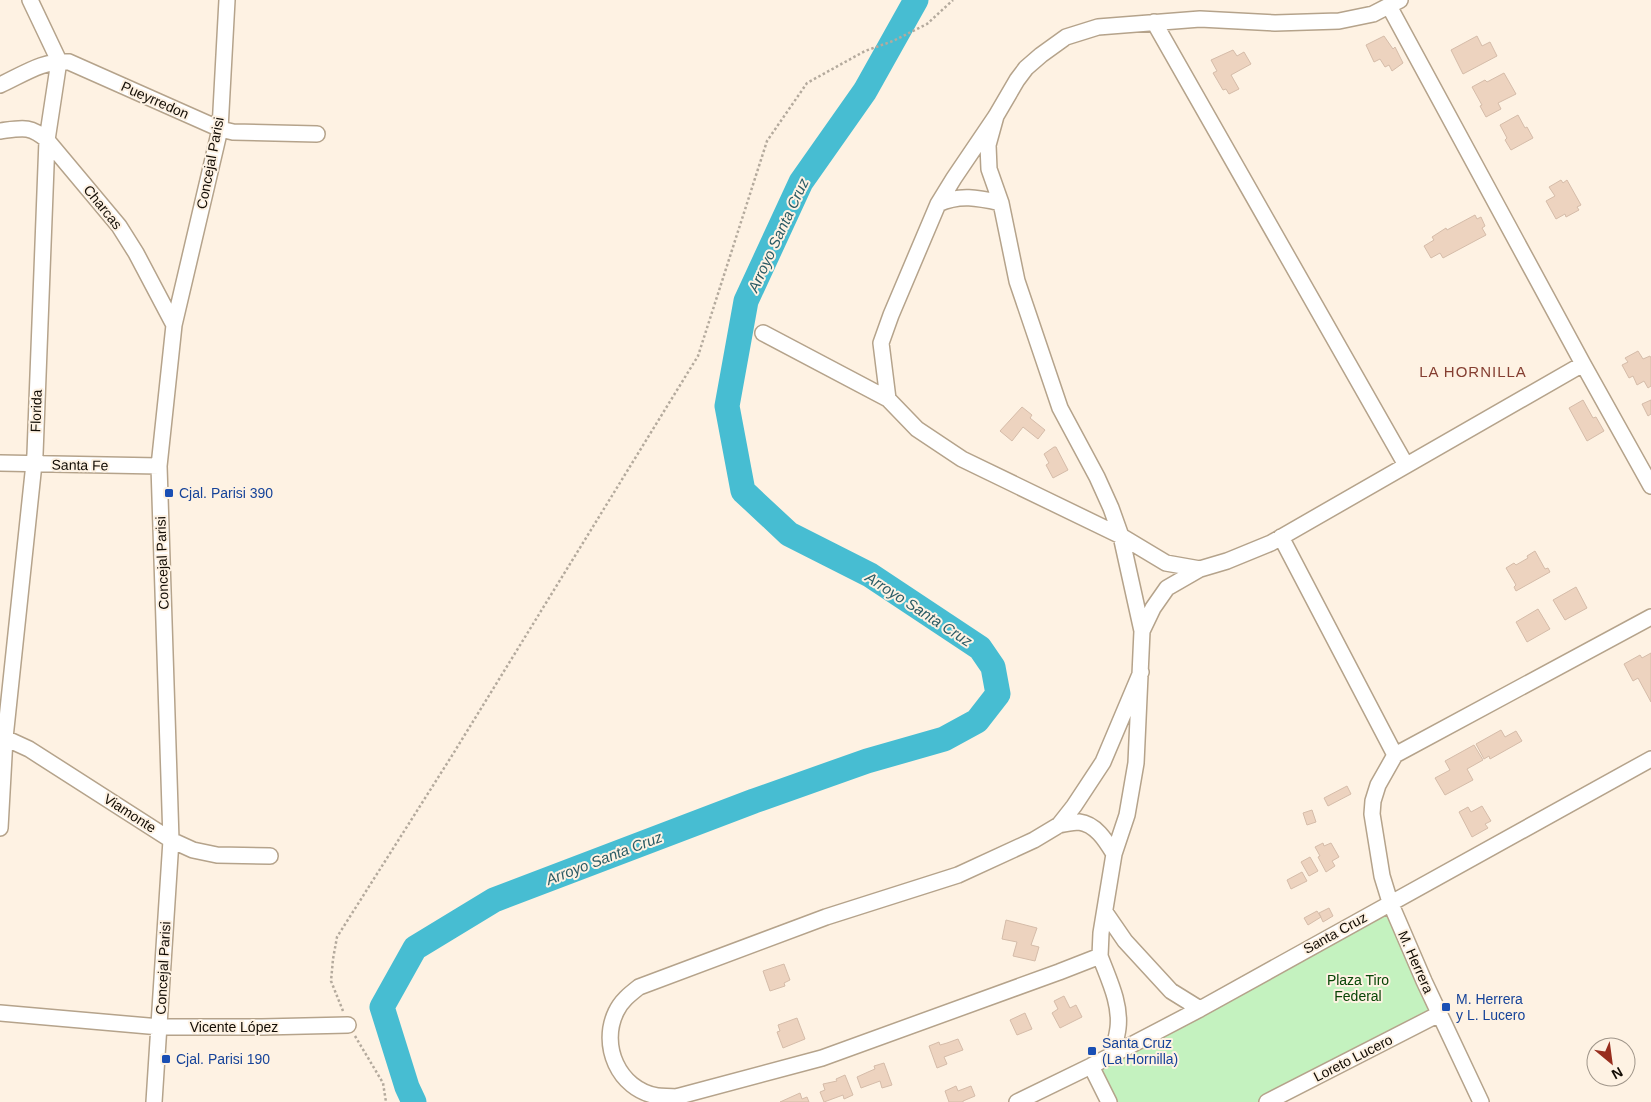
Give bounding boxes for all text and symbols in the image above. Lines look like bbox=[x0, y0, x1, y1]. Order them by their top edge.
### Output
street label: Pueyrredon bbox=[119, 78, 191, 122]
street label: Concejal Parisi bbox=[193, 116, 227, 210]
water label: Arroyo Santa Cruz bbox=[744, 175, 812, 295]
street label: Charcas bbox=[80, 182, 126, 232]
district label: LA HORNILLA bbox=[1419, 363, 1527, 380]
street label: Florida bbox=[27, 389, 45, 433]
street label: Santa Fe bbox=[51, 457, 109, 473]
place label: Cjal. Parisi 390 bbox=[179, 485, 273, 501]
marker: Cjal. Parisi 390 bbox=[163, 487, 175, 499]
street label: Concejal Parisi bbox=[152, 516, 172, 610]
water label: Arroyo Santa Cruz bbox=[862, 568, 976, 650]
street label: Viamonte bbox=[101, 790, 159, 836]
water label: Arroyo Santa Cruz bbox=[542, 828, 665, 888]
street label: Santa Cruz bbox=[1300, 909, 1370, 957]
street label: Concejal Parisi bbox=[153, 921, 173, 1015]
street label: M. Herrera bbox=[1395, 928, 1437, 996]
park label: Plaza Tiro Federal bbox=[1327, 972, 1389, 1004]
place label: M. Herrera y L. Lucero bbox=[1456, 991, 1525, 1023]
marker: M. Herrera y L. Lucero bbox=[1440, 1001, 1452, 1013]
street label: Vicente López bbox=[190, 1019, 278, 1035]
street label: Loreto Lucero bbox=[1311, 1031, 1395, 1085]
place label: Santa Cruz (La Hornilla) bbox=[1102, 1035, 1178, 1067]
north arrow bbox=[1586, 1037, 1636, 1087]
marker: Santa Cruz (La Hornilla) bbox=[1086, 1045, 1098, 1057]
place label: Cjal. Parisi 190 bbox=[176, 1051, 270, 1067]
marker: Cjal. Parisi 190 bbox=[160, 1053, 172, 1065]
text: N bbox=[1609, 1064, 1626, 1083]

